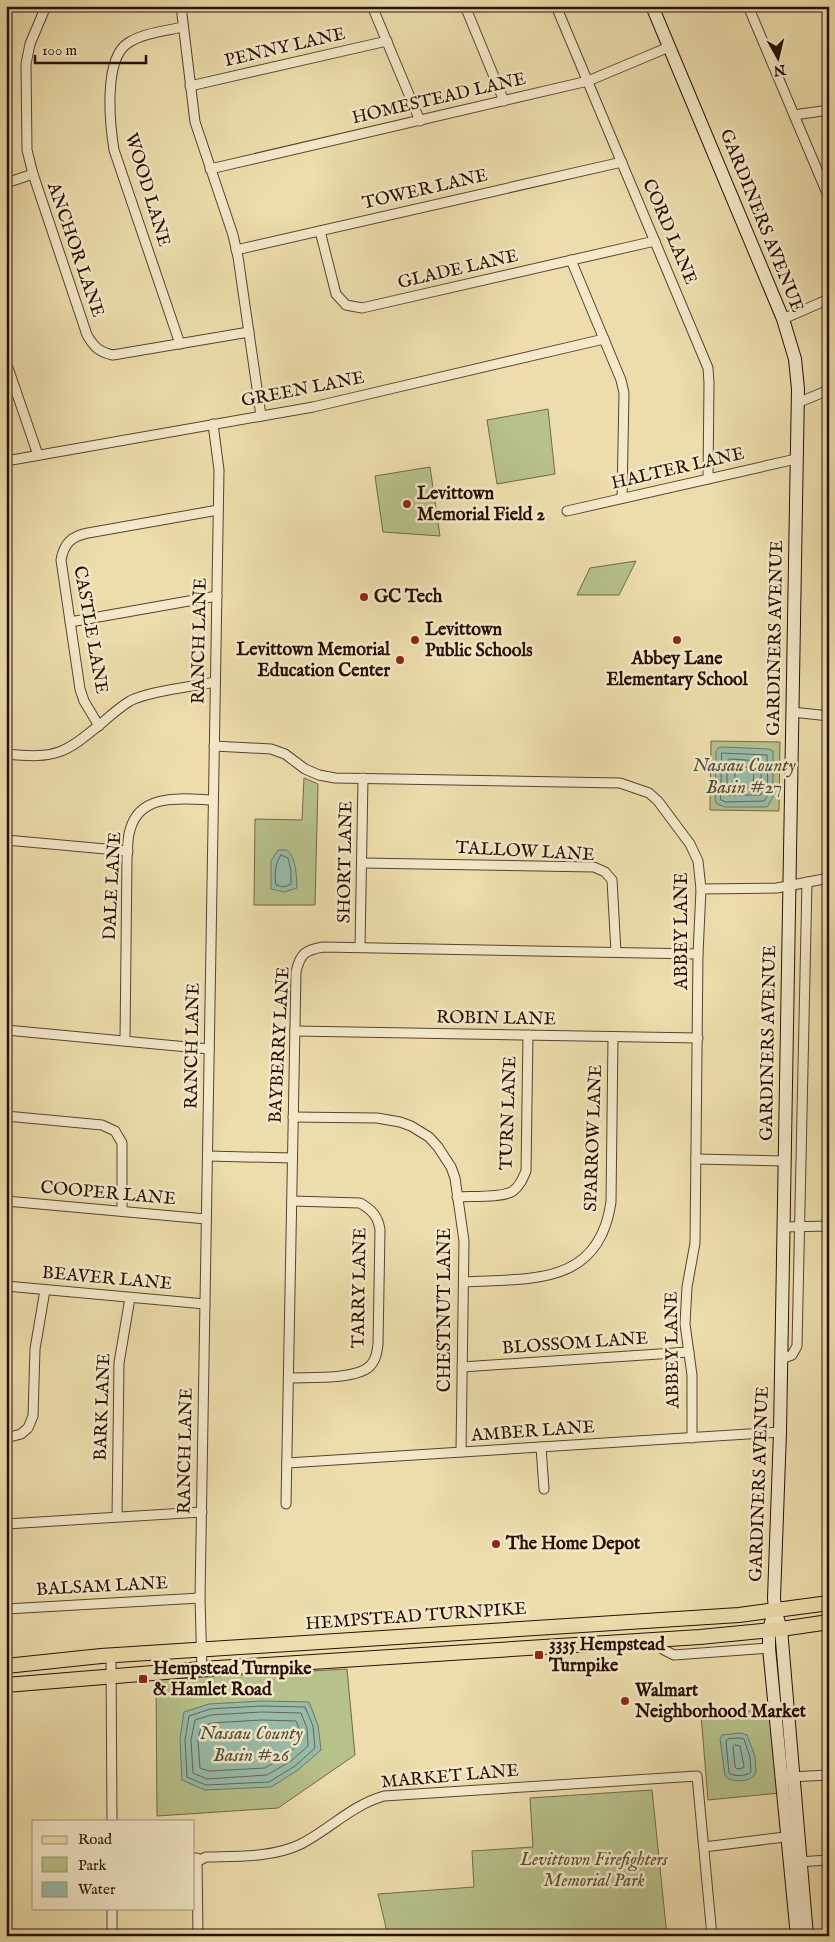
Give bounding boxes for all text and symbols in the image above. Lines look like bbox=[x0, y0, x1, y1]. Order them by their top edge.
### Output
street label: PENNY LANE bbox=[222, 23, 348, 73]
scale bar bbox=[35, 32, 146, 64]
north arrow bbox=[752, 32, 802, 82]
text: 100 m bbox=[42, 41, 78, 60]
text: N bbox=[772, 60, 788, 80]
street label: HOMESTEAD LANE bbox=[350, 68, 528, 130]
street label: GARDINERS AVENUE bbox=[714, 126, 808, 316]
street label: WOOD LANE bbox=[119, 130, 175, 250]
street label: TOWER LANE bbox=[360, 164, 490, 216]
street label: CORD LANE bbox=[636, 176, 702, 288]
street label: ANCHOR LANE bbox=[41, 179, 109, 320]
street label: GLADE LANE bbox=[396, 245, 520, 295]
street label: GREEN LANE bbox=[239, 367, 367, 413]
street label: HALTER LANE bbox=[609, 443, 747, 495]
place label: Levittown Memorial Field 2 bbox=[417, 483, 545, 527]
marker: Levittown Memorial Field 2 bbox=[401, 498, 413, 510]
street label: GARDINERS AVENUE bbox=[763, 540, 789, 736]
street label: CASTLE LANE bbox=[67, 564, 113, 696]
street label: RANCH LANE bbox=[187, 578, 213, 704]
place label: GC Tech bbox=[374, 586, 443, 609]
marker: GC Tech bbox=[358, 591, 370, 603]
place label: Levittown Public Schools bbox=[425, 619, 533, 663]
marker: Levittown Public Schools bbox=[409, 634, 421, 646]
marker: Abbey Lane Elementary School bbox=[671, 634, 683, 646]
place label: Levittown Memorial Education Center bbox=[236, 639, 391, 683]
place label: Abbey Lane Elementary School bbox=[606, 648, 749, 692]
marker: Levittown Memorial Education Center bbox=[394, 654, 406, 666]
water label: Nassau County Basin #27 bbox=[692, 754, 796, 800]
street label: SHORT LANE bbox=[333, 801, 359, 923]
street label: DALE LANE bbox=[99, 831, 127, 941]
street label: TALLOW LANE bbox=[455, 837, 595, 867]
street label: ABBEY LANE bbox=[671, 872, 694, 991]
street label: GARDINERS AVENUE bbox=[756, 945, 782, 1141]
street label: BAYBERRY LANE bbox=[264, 966, 296, 1124]
street label: RANCH LANE bbox=[180, 983, 206, 1109]
street label: ROBIN LANE bbox=[436, 1006, 556, 1032]
street label: TURN LANE bbox=[496, 1055, 522, 1171]
street label: SPARROW LANE bbox=[580, 1064, 608, 1212]
street label: COOPER LANE bbox=[39, 1177, 177, 1211]
street label: TARRY LANE bbox=[347, 1227, 373, 1349]
street label: CHESTNUT LANE bbox=[434, 1228, 457, 1392]
street label: BEAVER LANE bbox=[41, 1262, 173, 1296]
street label: ABBEY LANE bbox=[660, 1291, 686, 1410]
street label: BLOSSOM LANE bbox=[501, 1327, 649, 1361]
street label: BARK LANE bbox=[90, 1353, 116, 1461]
street label: GARDINERS AVENUE bbox=[745, 1386, 775, 1582]
street label: RANCH LANE bbox=[173, 1388, 199, 1514]
street label: AMBER LANE bbox=[469, 1416, 596, 1448]
place label: The Home Depot bbox=[505, 1533, 641, 1556]
marker: The Home Depot bbox=[490, 1538, 502, 1550]
street label: BALSAM LANE bbox=[35, 1572, 169, 1602]
street label: HEMPSTEAD TURNPIKE bbox=[305, 1598, 527, 1636]
place label: 3335 Hempstead Turnpike bbox=[548, 1634, 665, 1678]
marker: 3335 Hempstead Turnpike bbox=[533, 1649, 545, 1661]
place label: Hempstead Turnpike & Hamlet Road bbox=[153, 1658, 312, 1702]
marker: Hempstead Turnpike & Hamlet Road bbox=[137, 1673, 149, 1685]
place label: Walmart Neighborhood Market bbox=[634, 1680, 807, 1724]
marker: Walmart Neighborhood Market bbox=[619, 1695, 631, 1707]
water label: Nassau County Basin #26 bbox=[199, 1722, 303, 1768]
street label: MARKET LANE bbox=[380, 1760, 520, 1794]
legend bbox=[32, 1820, 195, 1910]
text: Road bbox=[78, 1830, 113, 1849]
park label: Levittown Firefighters Memorial Park bbox=[519, 1849, 669, 1893]
text: Park bbox=[78, 1856, 108, 1875]
text: Water bbox=[78, 1880, 116, 1899]

